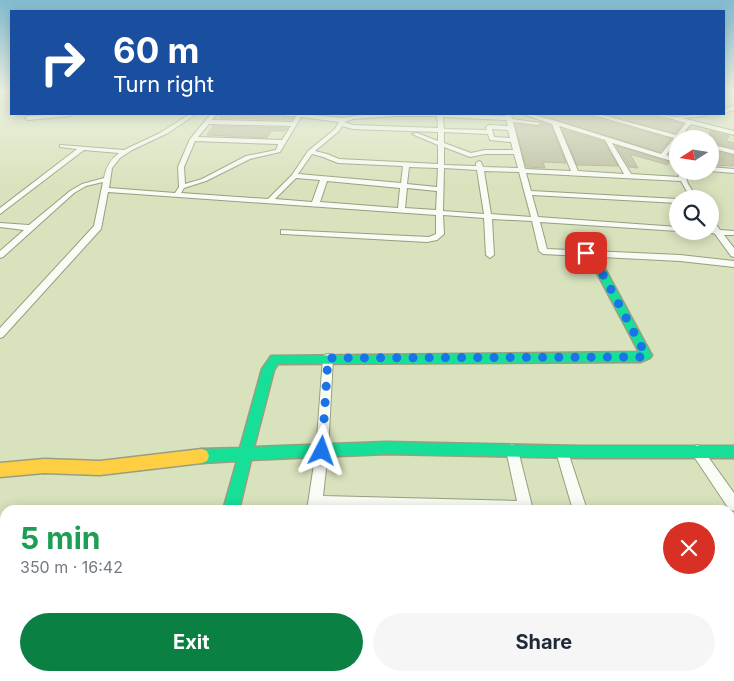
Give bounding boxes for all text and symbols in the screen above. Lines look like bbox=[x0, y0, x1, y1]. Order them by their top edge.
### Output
text: 60 m bbox=[113, 29, 200, 71]
icon: right bbox=[30, 30, 95, 95]
text: Turn right bbox=[113, 71, 214, 97]
north arrow bbox=[669, 130, 719, 180]
map controls bbox=[669, 130, 719, 240]
button: search bbox=[669, 190, 719, 240]
pin bbox=[565, 232, 607, 274]
icon: arrive bbox=[572, 239, 600, 267]
position arrow bbox=[295, 424, 347, 476]
text: 5 min bbox=[20, 520, 100, 556]
button: close bbox=[663, 522, 715, 574]
text: 350 m · 16:42 bbox=[20, 557, 123, 577]
button: Exit bbox=[20, 613, 363, 671]
button: Share bbox=[373, 613, 715, 671]

